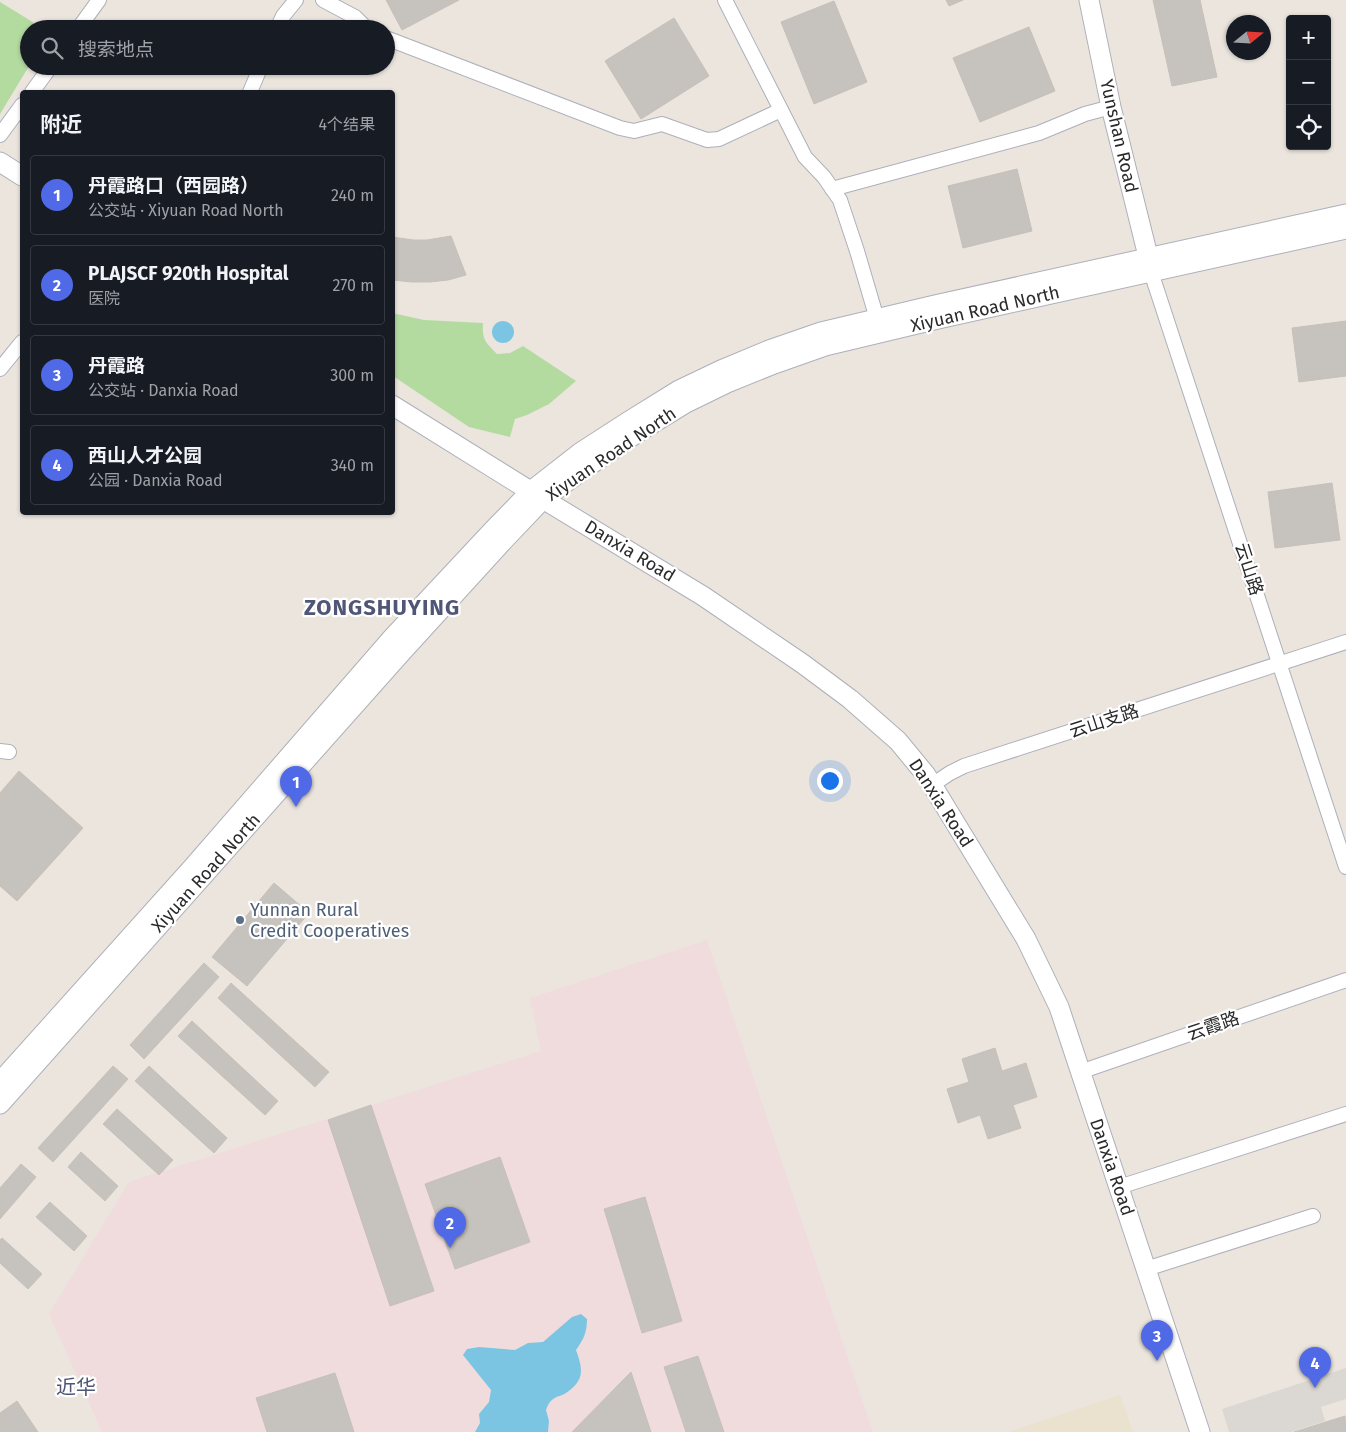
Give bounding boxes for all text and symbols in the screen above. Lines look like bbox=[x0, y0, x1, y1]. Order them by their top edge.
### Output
north arrow bbox=[1226, 15, 1271, 60]
map controls bbox=[1286, 15, 1331, 150]
button: + bbox=[1286, 15, 1331, 60]
search box bbox=[20, 20, 395, 75]
icon: search bbox=[38, 34, 66, 62]
text: 搜索地点 bbox=[78, 38, 154, 61]
button: − bbox=[1286, 60, 1331, 105]
street label: Yunshan Road bbox=[1095, 77, 1143, 195]
button: locate bbox=[1286, 105, 1331, 150]
text: 附近 bbox=[40, 112, 82, 138]
text: 4个结果 bbox=[318, 115, 375, 134]
text: 丹霞路口（西园路） bbox=[88, 174, 259, 197]
text: 1 bbox=[53, 186, 61, 205]
text: 240 m bbox=[331, 186, 374, 205]
text: 公交站 · Xiyuan Road North bbox=[88, 201, 284, 220]
text: PLAJSCF 920th Hospital bbox=[88, 262, 289, 285]
text: 2 bbox=[53, 276, 61, 295]
text: 270 m bbox=[332, 276, 374, 295]
street label: Xiyuan Road North bbox=[908, 281, 1062, 337]
text: 医院 bbox=[88, 289, 120, 308]
text: 丹霞路 bbox=[88, 354, 145, 377]
text: 3 bbox=[53, 366, 61, 385]
text: 300 m bbox=[330, 366, 374, 385]
text: 公交站 · Danxia Road bbox=[88, 381, 239, 400]
street label: Xiyuan Road North bbox=[542, 402, 680, 506]
text: 西山人才公园 bbox=[88, 444, 202, 467]
text: 4 bbox=[52, 456, 62, 475]
text: 340 m bbox=[331, 456, 374, 475]
text: 公园 · Danxia Road bbox=[88, 471, 223, 490]
street label: Danxia Road bbox=[581, 515, 679, 587]
street label: 云山路 bbox=[1230, 540, 1268, 598]
district label: ZONGSHUYING bbox=[304, 594, 460, 621]
street label: 云山支路 bbox=[1066, 699, 1142, 743]
street label: Danxia Road bbox=[904, 754, 978, 852]
pin: 1 bbox=[280, 766, 312, 807]
your location bbox=[817, 768, 843, 794]
street label: Xiyuan Road North bbox=[147, 809, 265, 937]
place label: Yunnan Rural Credit Cooperatives bbox=[250, 899, 409, 942]
marker: Yunnan Rural Credit Cooperatives bbox=[234, 914, 246, 926]
street label: 云霞路 bbox=[1184, 1007, 1242, 1045]
street label: Danxia Road bbox=[1085, 1115, 1139, 1219]
pin: 2 bbox=[434, 1207, 466, 1248]
pin: 3 bbox=[1141, 1320, 1173, 1361]
pin: 4 bbox=[1299, 1347, 1331, 1388]
district label: 近华 bbox=[56, 1375, 96, 1399]

